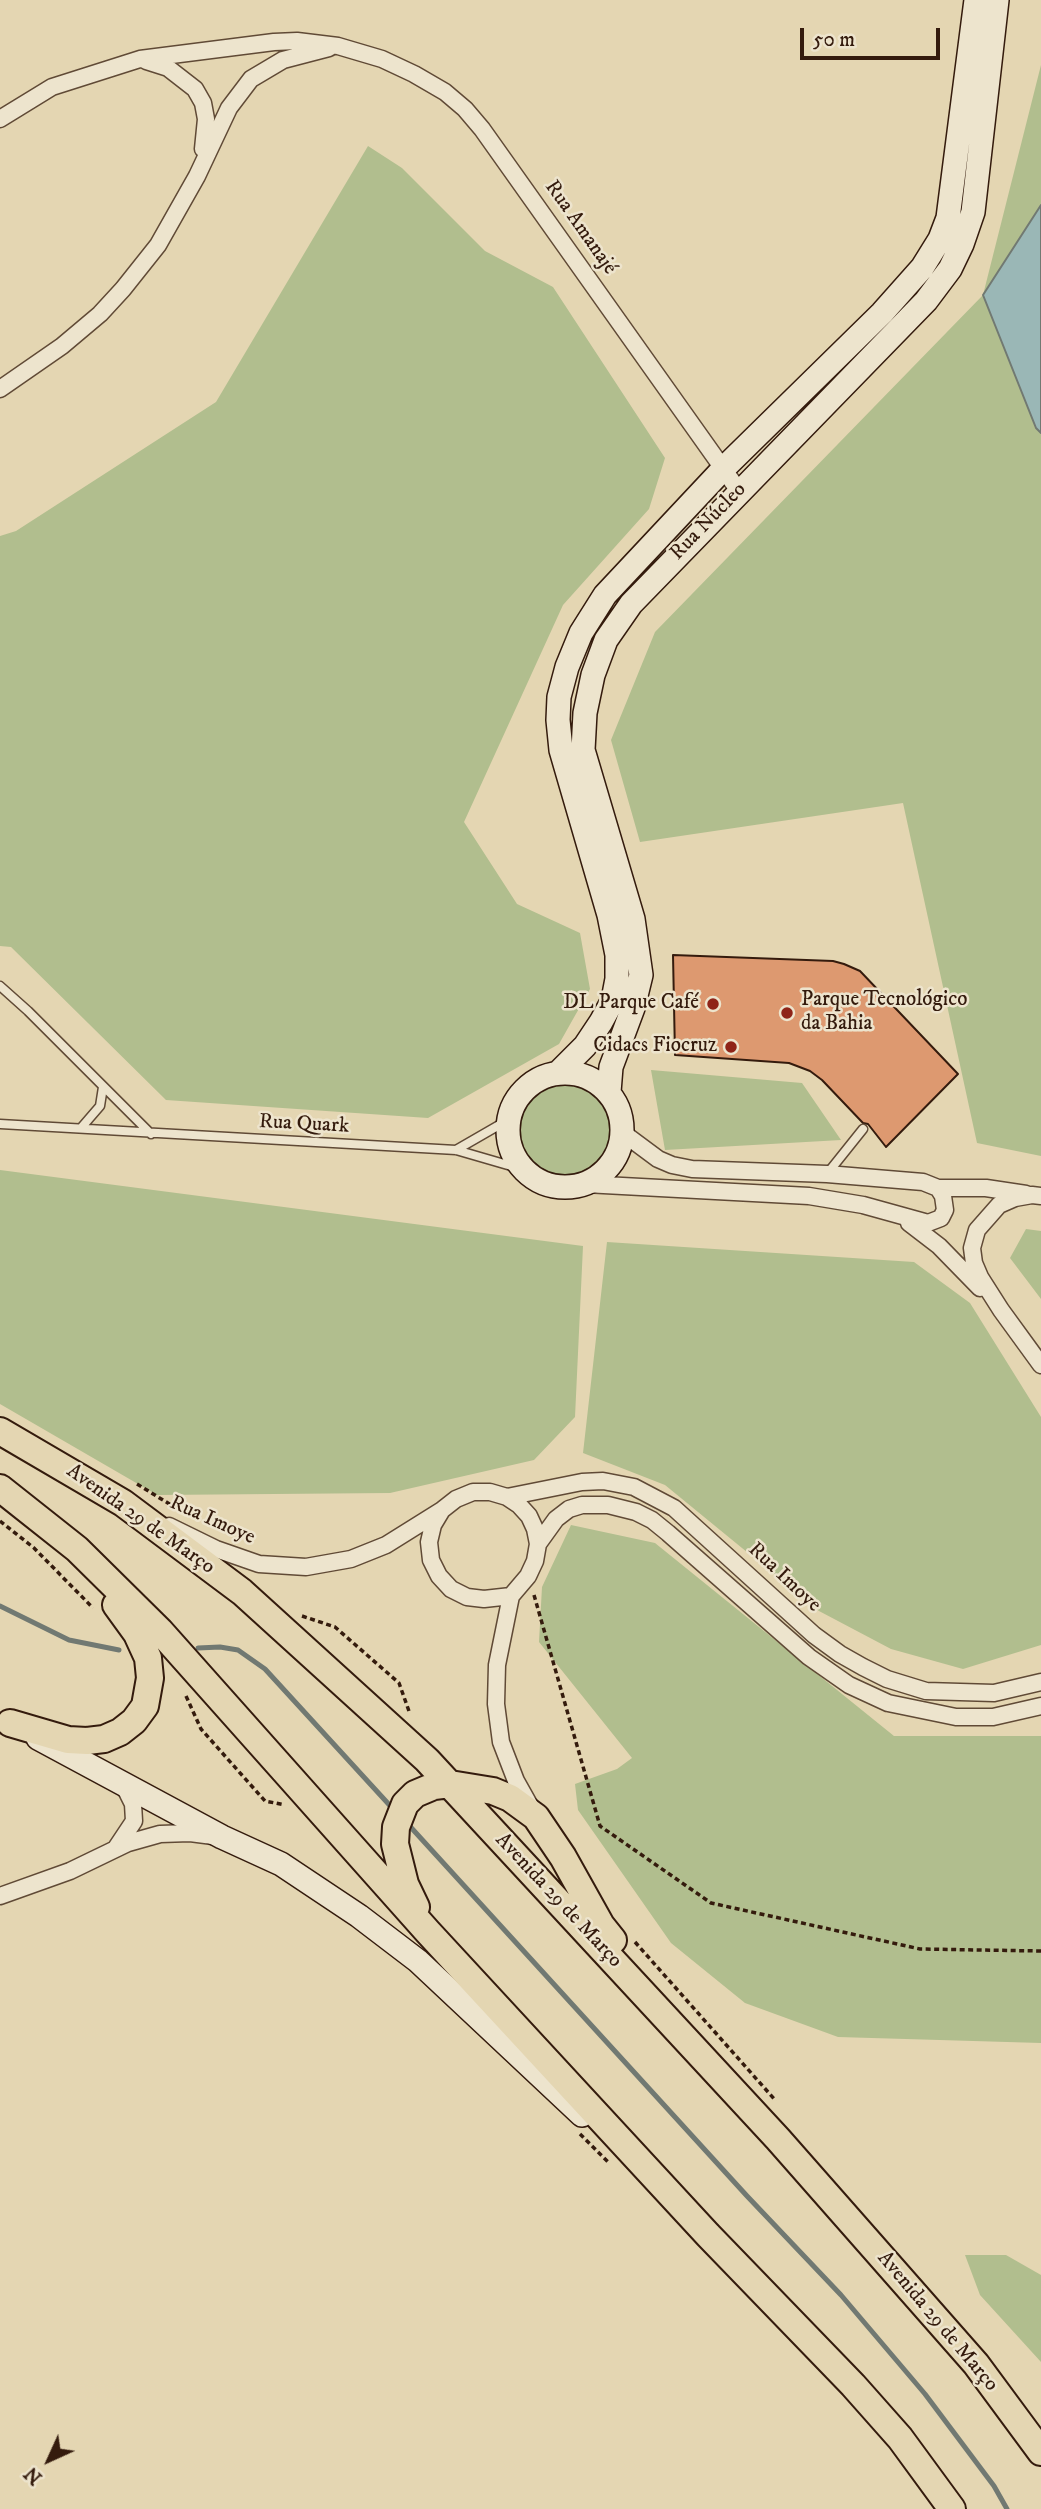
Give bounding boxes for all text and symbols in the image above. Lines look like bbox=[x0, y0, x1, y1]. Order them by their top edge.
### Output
scale bar bbox=[803, 14, 943, 58]
text: 50 m bbox=[813, 27, 855, 53]
street label: Rua Amanajé bbox=[538, 176, 622, 280]
street label: Rua Núcleo bbox=[666, 478, 752, 566]
place label: Parque Tecnológico da Bahia bbox=[801, 988, 967, 1038]
place label: DL Parque Café bbox=[563, 991, 699, 1017]
marker: DL Parque Café bbox=[705, 996, 721, 1012]
marker: Parque Tecnológico da Bahia bbox=[779, 1005, 795, 1021]
place label: Cidacs Fiocruz bbox=[593, 1034, 717, 1060]
marker: Cidacs Fiocruz bbox=[723, 1039, 739, 1055]
street label: Rua Quark bbox=[258, 1110, 350, 1140]
street label: Avenida 29 de Março bbox=[61, 1459, 219, 1581]
street label: Rua Imoye bbox=[165, 1491, 259, 1551]
street label: Rua Imoye bbox=[742, 1538, 826, 1618]
street label: Avenida 29 de Março bbox=[489, 1828, 627, 1974]
street label: Avenida 29 de Março bbox=[871, 2247, 1003, 2397]
north arrow bbox=[14, 2425, 84, 2495]
text: N bbox=[20, 2462, 47, 2489]

